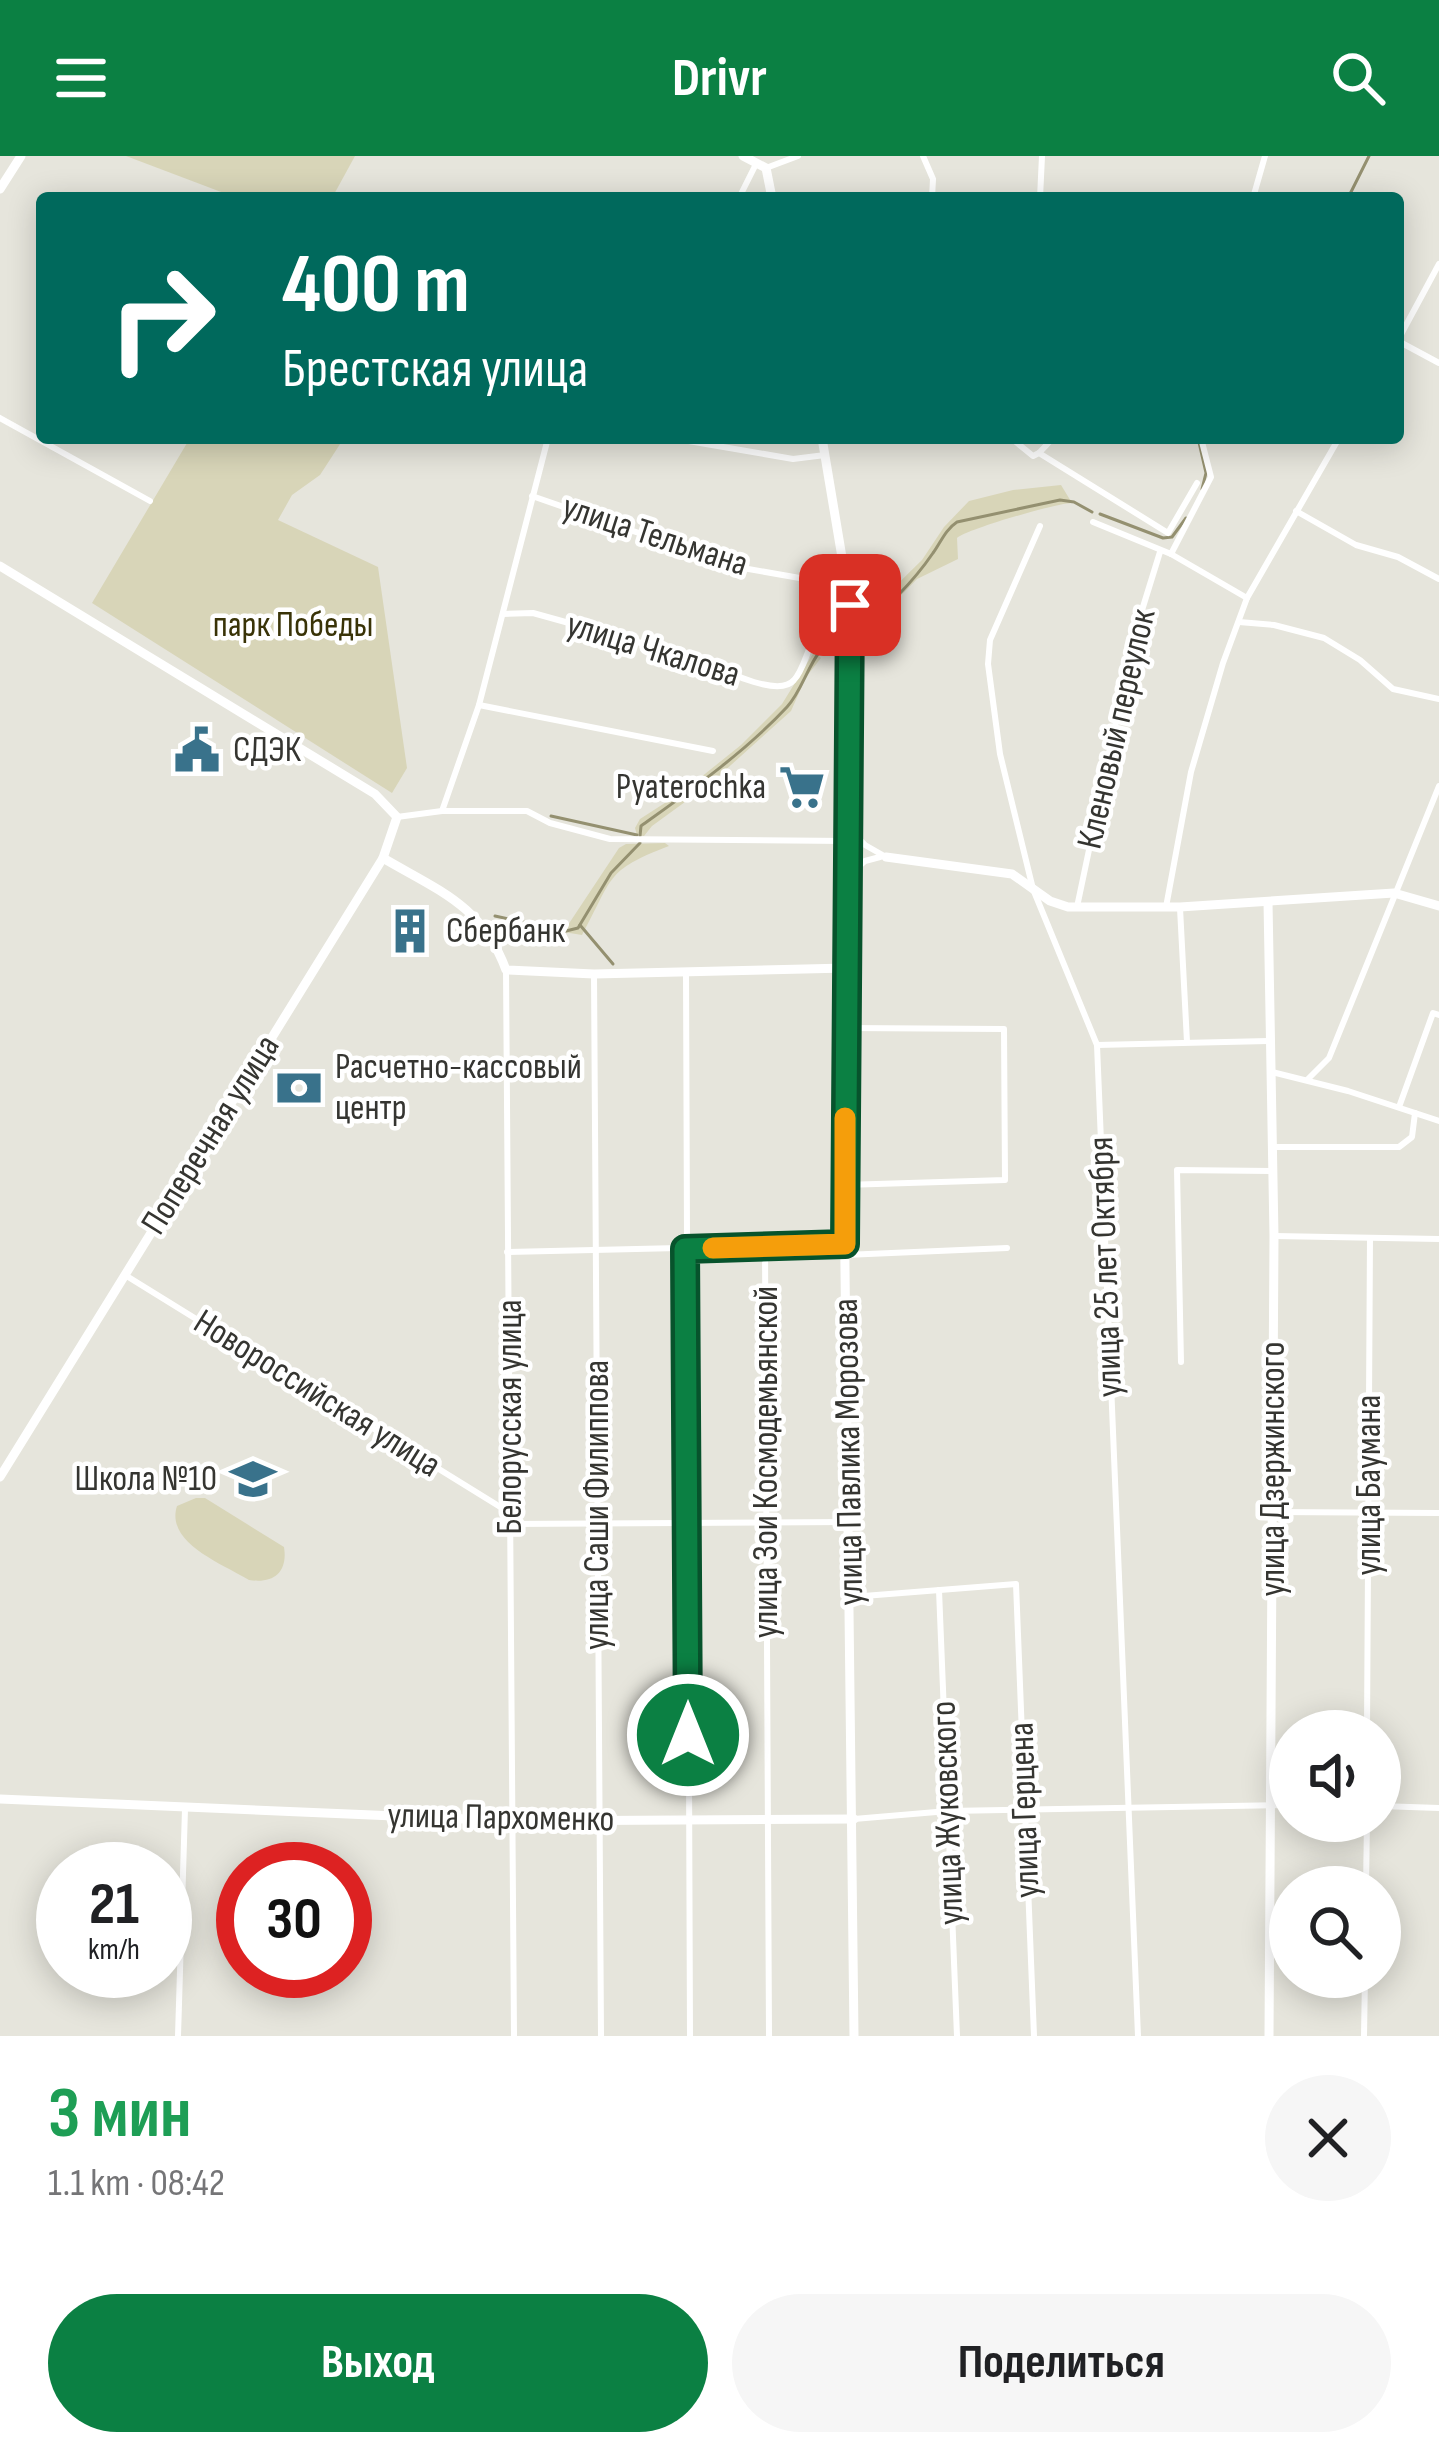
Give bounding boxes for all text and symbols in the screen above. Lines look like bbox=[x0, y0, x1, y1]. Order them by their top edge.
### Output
icon: menu bbox=[48, 45, 114, 111]
icon: search bbox=[1325, 45, 1391, 111]
text: Drivr bbox=[672, 46, 767, 111]
text: 400 m bbox=[282, 235, 470, 336]
icon: right bbox=[84, 240, 240, 396]
text: Брестская улица bbox=[282, 337, 588, 402]
street label: улица Тельмана bbox=[557, 486, 753, 586]
pin bbox=[799, 554, 901, 656]
icon: arrive bbox=[817, 572, 883, 638]
street label: улица Чкалова bbox=[561, 603, 745, 697]
park label: парк Победы bbox=[213, 604, 373, 647]
street label: Кленовый переулок bbox=[1069, 605, 1166, 853]
public building icon: СДЭК bbox=[172, 725, 222, 775]
place label: СДЭК bbox=[233, 729, 302, 772]
supermarket icon: Pyaterochka bbox=[777, 762, 827, 812]
place label: Pyaterochka bbox=[616, 766, 766, 809]
building icon: Сбербанк bbox=[385, 906, 435, 956]
place label: Сбербанк bbox=[446, 910, 565, 953]
street label: Поперечная улица bbox=[133, 1027, 289, 1243]
place label: Расчетно-кассовый центр bbox=[335, 1046, 582, 1130]
bank icon: Расчетно-кассовый центр bbox=[274, 1063, 324, 1113]
street label: улица 25 лет Октября bbox=[1080, 1136, 1132, 1398]
street label: улица Зои Космодемьянской bbox=[745, 1286, 788, 1638]
street label: улица Павлика Морозова bbox=[825, 1298, 873, 1606]
street label: Белорусская улица bbox=[489, 1300, 532, 1534]
street label: Новороссийская улица bbox=[186, 1301, 448, 1487]
street label: улица Дзержинского bbox=[1252, 1342, 1295, 1596]
street label: улица Саши Филиппова bbox=[576, 1360, 619, 1650]
street label: улица Баумана bbox=[1348, 1395, 1391, 1575]
school or university icon: Школа №10 bbox=[228, 1454, 278, 1504]
place label: Школа №10 bbox=[74, 1458, 217, 1501]
position arrow bbox=[625, 1672, 751, 1798]
street label: улица Жуковского bbox=[923, 1700, 973, 1926]
map controls bbox=[1269, 1710, 1401, 1998]
button: sound bbox=[1269, 1710, 1401, 1842]
street label: улица Герцена bbox=[1000, 1721, 1050, 1899]
street label: улица Пархоменко bbox=[387, 1795, 615, 1841]
speed limit sign: 30 bbox=[216, 1842, 372, 1998]
button: search bbox=[1269, 1866, 1401, 1998]
text: 21 bbox=[89, 1869, 139, 1941]
text: km/h bbox=[88, 1932, 140, 1968]
text: 3 мин bbox=[48, 2071, 192, 2158]
button: close bbox=[1265, 2075, 1391, 2201]
text: 1.1 km · 08:42 bbox=[48, 2160, 225, 2207]
button: Выход bbox=[48, 2294, 708, 2432]
button: Поделиться bbox=[732, 2294, 1391, 2432]

